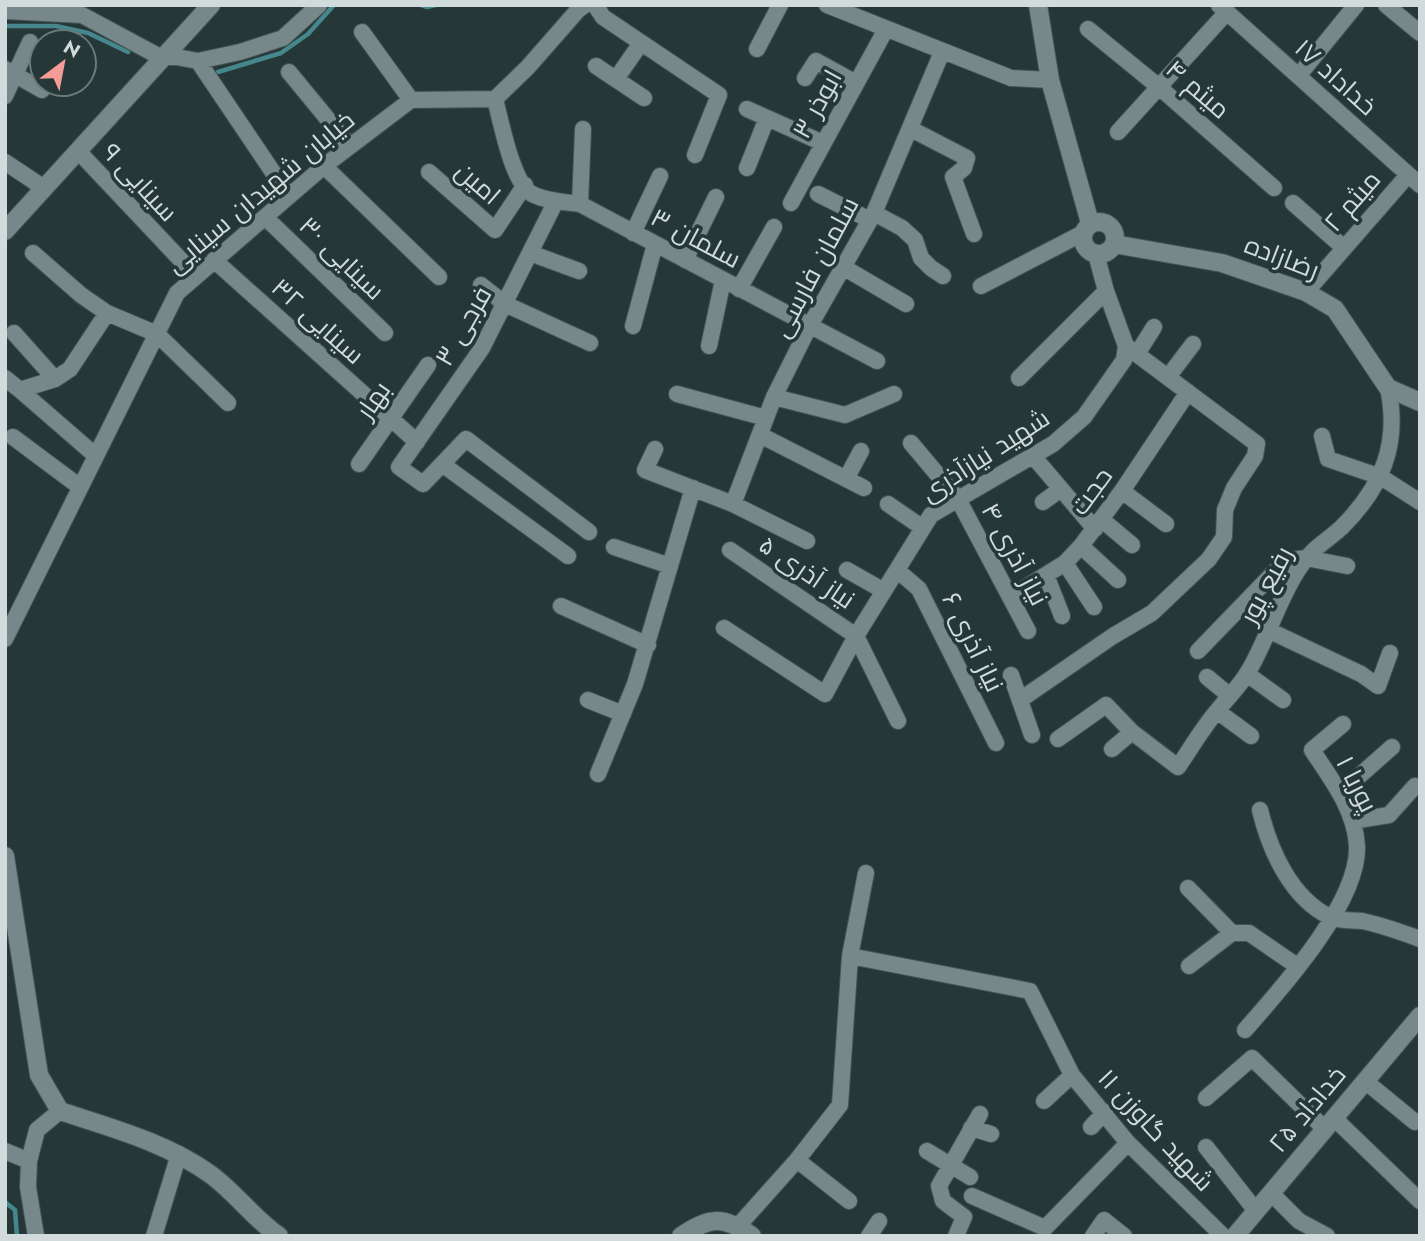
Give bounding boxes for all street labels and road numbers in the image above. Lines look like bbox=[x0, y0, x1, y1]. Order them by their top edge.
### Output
street label: خداداد ۱۷ bbox=[1286, 30, 1386, 124]
street label: میثم ۴ bbox=[1158, 50, 1238, 128]
street label: ابوذر ۳ bbox=[783, 63, 851, 145]
street label: خیابان شهیدان سینایی bbox=[157, 102, 363, 282]
street label: سینایی ۹ bbox=[93, 134, 187, 230]
street label: امین bbox=[447, 152, 509, 214]
street label: میثم ۲ bbox=[1314, 162, 1390, 240]
street label: سلمان فارسی bbox=[762, 190, 868, 344]
street label: سلمان ۳ bbox=[644, 198, 748, 278]
street label: سینایی ۳۰ bbox=[291, 207, 393, 309]
street label: رضازاده bbox=[1239, 225, 1325, 289]
street label: سینایی ۳۲ bbox=[263, 269, 373, 373]
street label: فرجی ۳ bbox=[425, 279, 501, 373]
street label: بهار bbox=[345, 373, 400, 428]
street label: شهید نیازآذری bbox=[913, 399, 1057, 511]
street label: حجت bbox=[1061, 459, 1121, 523]
street label: نیاز آذری ۴ bbox=[972, 496, 1058, 612]
street label: نیاز آذری ۵ bbox=[751, 526, 863, 618]
street label: رفیع پور bbox=[1229, 539, 1302, 632]
street label: نیاز آذری ۶ bbox=[933, 586, 1013, 698]
street label: پوریا ۱ bbox=[1327, 749, 1387, 819]
street label: خداداد ۲۵ bbox=[1259, 1057, 1355, 1161]
street label: شهید گاوزن ۱۱ bbox=[1089, 1060, 1223, 1200]

